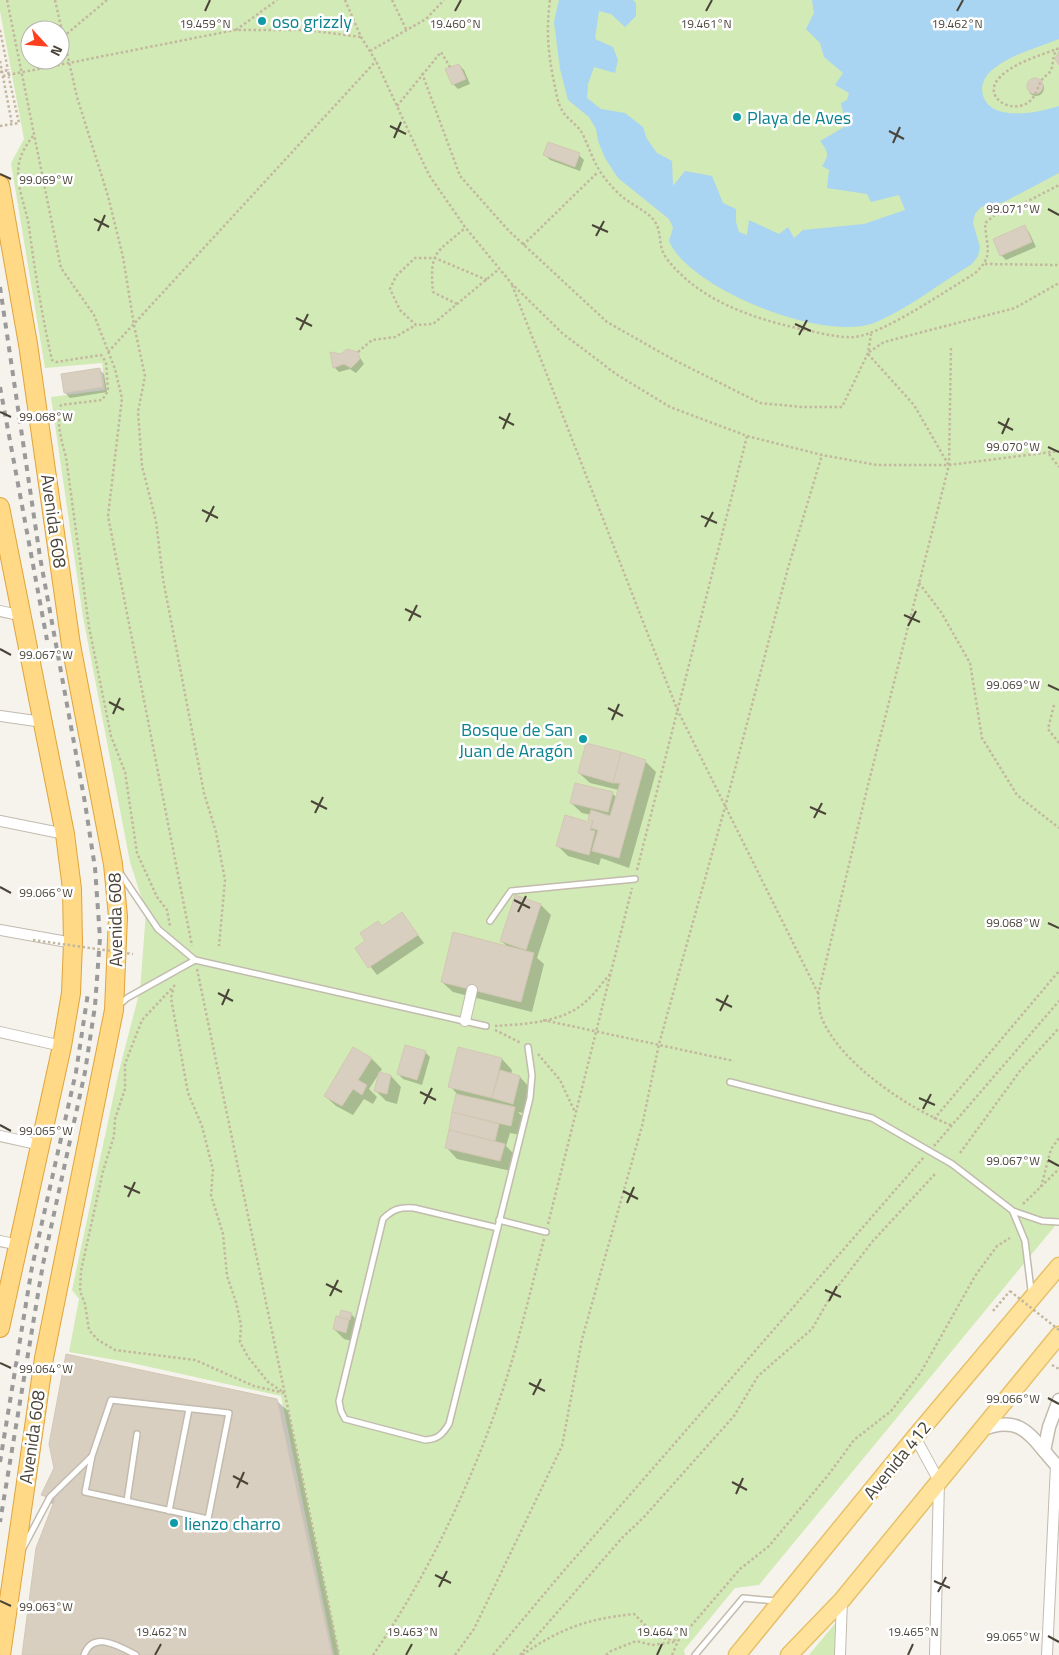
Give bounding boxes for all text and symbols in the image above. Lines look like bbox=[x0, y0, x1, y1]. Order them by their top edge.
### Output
place label: oso grizzly bbox=[272, 8, 352, 35]
text: 19.459°N bbox=[179, 14, 231, 33]
text: 19.460°N bbox=[429, 14, 481, 33]
text: 19.461°N bbox=[680, 14, 732, 33]
text: 19.462°N bbox=[931, 14, 983, 33]
marker: oso grizzly bbox=[256, 15, 268, 27]
north arrow bbox=[20, 20, 70, 70]
text: N bbox=[46, 42, 69, 60]
place label: Playa de Aves bbox=[747, 104, 851, 131]
marker: Playa de Aves bbox=[731, 111, 743, 123]
text: 99.069°W bbox=[19, 170, 73, 189]
text: 99.071°W bbox=[986, 199, 1040, 218]
text: 99.068°W bbox=[19, 407, 73, 426]
text: 99.070°W bbox=[986, 437, 1040, 456]
street label: Avenida 608 bbox=[34, 472, 74, 570]
text: 99.067°W bbox=[19, 645, 73, 664]
text: 99.069°W bbox=[986, 675, 1040, 694]
place label: Bosque de San Juan de Aragón bbox=[459, 716, 573, 764]
marker: Bosque de San Juan de Aragón bbox=[577, 733, 589, 745]
street label: Avenida 608 bbox=[101, 873, 129, 967]
text: 99.066°W bbox=[19, 883, 73, 902]
text: 99.068°W bbox=[986, 913, 1040, 932]
text: 99.065°W bbox=[19, 1121, 73, 1140]
text: 99.067°W bbox=[986, 1151, 1040, 1170]
text: 99.064°W bbox=[19, 1359, 73, 1378]
street label: Avenida 608 bbox=[12, 1388, 52, 1486]
text: 99.066°W bbox=[986, 1389, 1040, 1408]
street label: Avenida 412 bbox=[857, 1415, 937, 1505]
place label: lienzo charro bbox=[184, 1510, 281, 1537]
marker: lienzo charro bbox=[168, 1517, 180, 1529]
text: 99.063°W bbox=[19, 1597, 73, 1616]
text: 19.462°N bbox=[135, 1622, 187, 1641]
text: 19.463°N bbox=[386, 1622, 438, 1641]
text: 19.464°N bbox=[636, 1622, 688, 1641]
text: 19.465°N bbox=[887, 1622, 939, 1641]
text: 99.065°W bbox=[986, 1627, 1040, 1646]

